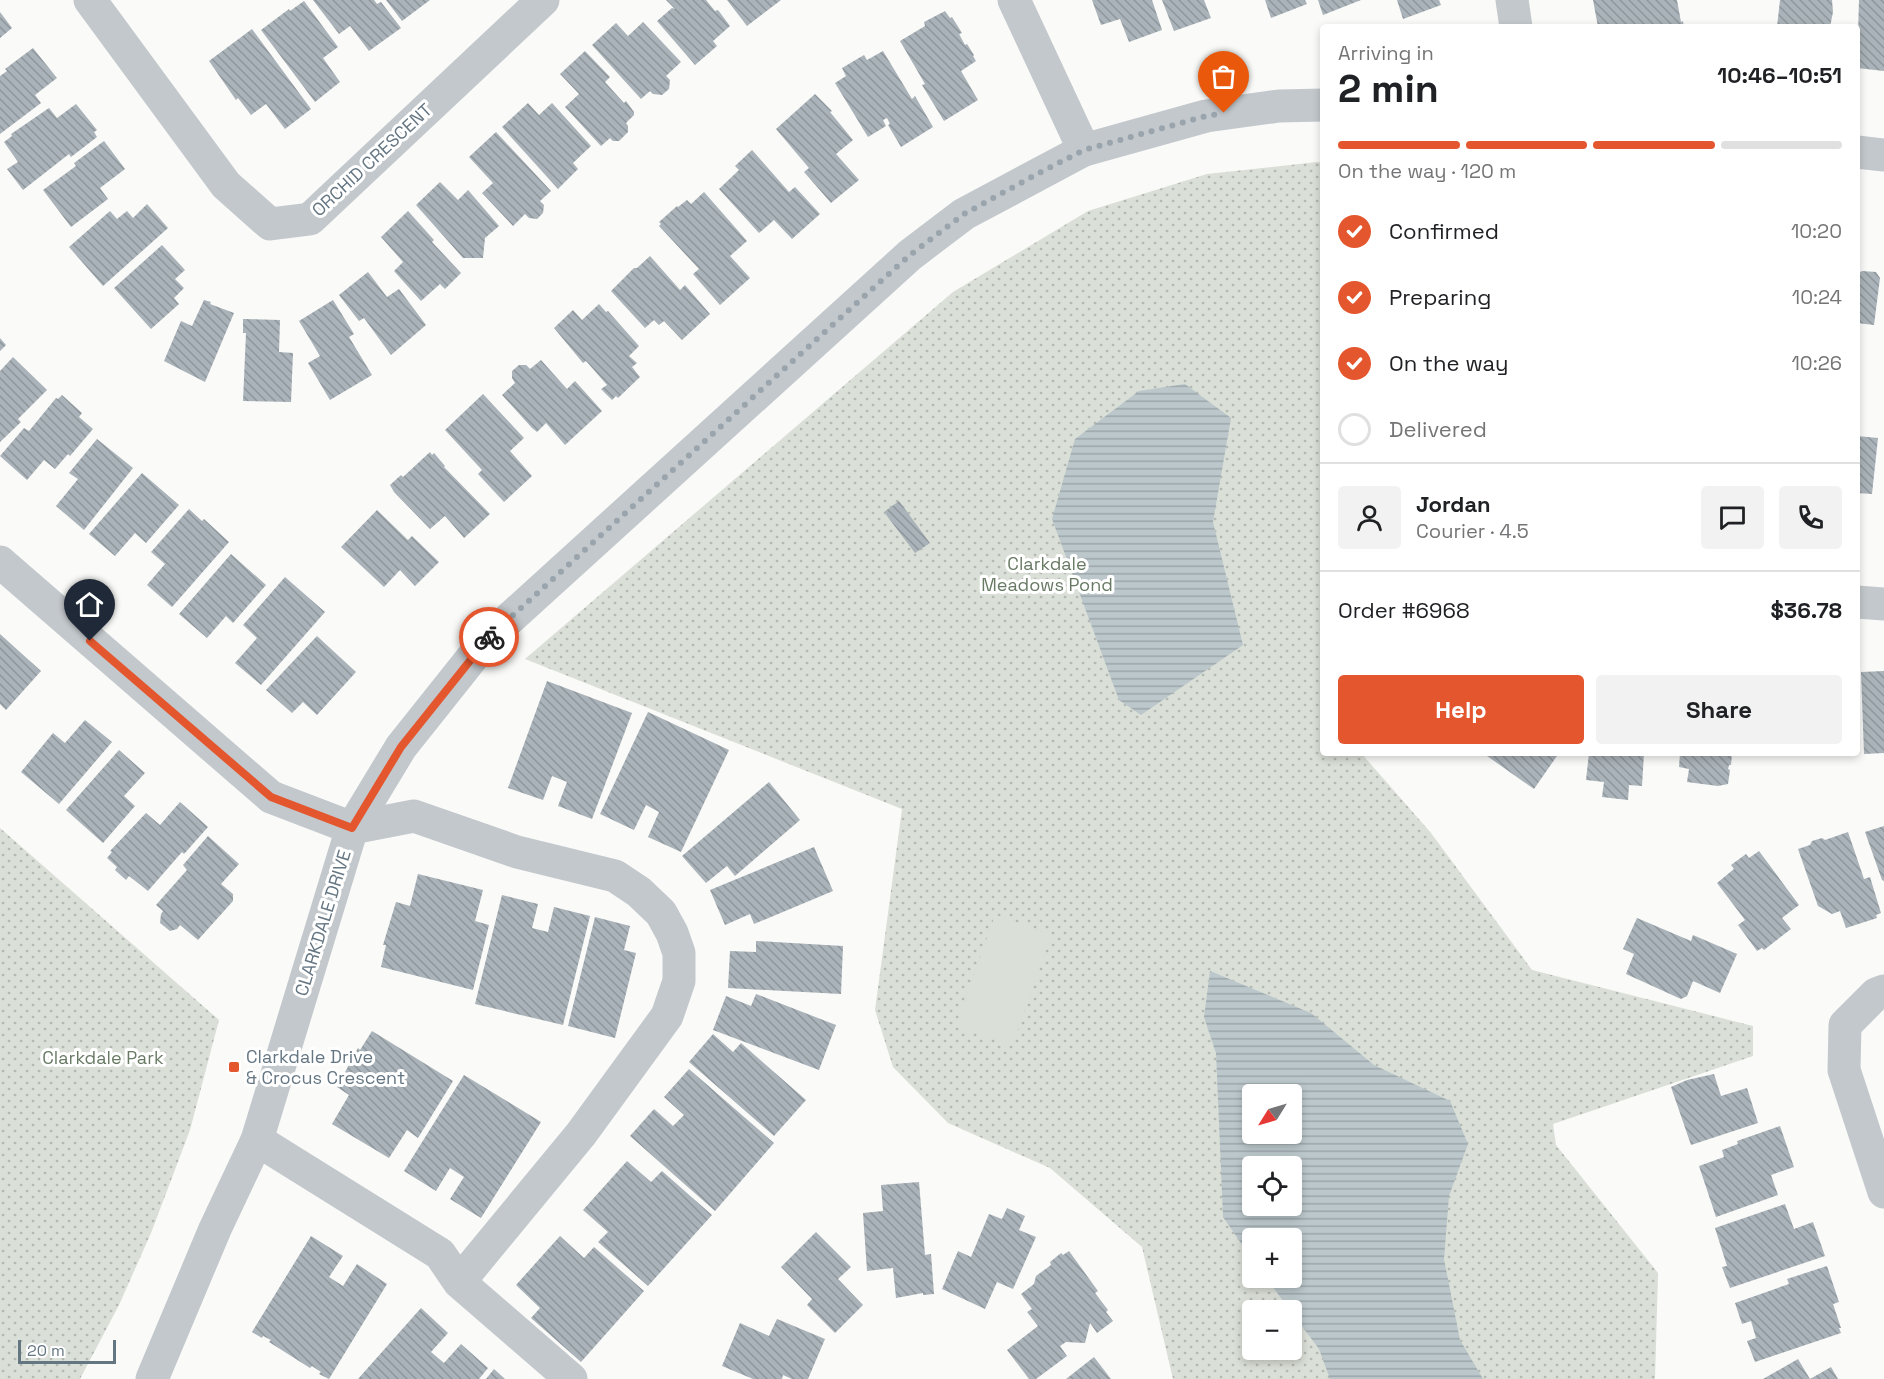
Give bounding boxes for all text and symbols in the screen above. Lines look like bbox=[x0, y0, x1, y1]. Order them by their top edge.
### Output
text: Arriving in bbox=[1338, 40, 1434, 66]
pin bbox=[1198, 51, 1249, 113]
icon: bag bbox=[1207, 60, 1240, 93]
text: 10:46–10:51 bbox=[1717, 61, 1842, 89]
text: 2 min bbox=[1338, 64, 1439, 113]
street label: ORCHID CRESCENT bbox=[307, 98, 437, 221]
text: On the way · 120 m bbox=[1338, 158, 1516, 184]
icon: check bbox=[1338, 215, 1371, 248]
text: Confirmed bbox=[1389, 217, 1499, 245]
text: 10:20 bbox=[1791, 218, 1842, 244]
icon: check bbox=[1338, 281, 1371, 314]
text: Preparing bbox=[1389, 283, 1491, 311]
text: 10:24 bbox=[1792, 284, 1842, 310]
icon: check bbox=[1338, 347, 1371, 380]
text: On the way bbox=[1389, 349, 1508, 377]
text: 10:26 bbox=[1791, 350, 1842, 376]
text: Delivered bbox=[1389, 415, 1487, 443]
button: person bbox=[1338, 486, 1401, 549]
button: chat bbox=[1701, 486, 1764, 549]
button: phone bbox=[1779, 486, 1842, 549]
text: Jordan bbox=[1416, 490, 1491, 518]
text: Courier · 4.5 bbox=[1416, 518, 1529, 544]
park label: Clarkdale Meadows Pond bbox=[981, 552, 1113, 596]
pin bbox=[64, 579, 115, 641]
icon: home bbox=[73, 588, 106, 621]
text: Order #6968 bbox=[1338, 596, 1470, 624]
text: $36.78 bbox=[1771, 596, 1842, 624]
courier bbox=[459, 607, 519, 667]
icon: bike bbox=[473, 621, 506, 654]
button: Help bbox=[1338, 675, 1584, 744]
button: Share bbox=[1596, 675, 1842, 744]
street label: CLARKDALE DRIVE bbox=[289, 847, 356, 999]
place label: Clarkdale Drive & Crocus Crescent bbox=[246, 1045, 405, 1089]
park label: Clarkdale Park bbox=[42, 1046, 164, 1069]
marker: Clarkdale Drive & Crocus Crescent bbox=[227, 1060, 241, 1074]
north arrow bbox=[1242, 1084, 1302, 1144]
map controls bbox=[1242, 1084, 1302, 1360]
button: locate bbox=[1242, 1156, 1302, 1216]
button: + bbox=[1242, 1228, 1302, 1288]
button: − bbox=[1242, 1300, 1302, 1360]
scale bar bbox=[18, 1337, 116, 1364]
text: 20 m bbox=[27, 1340, 65, 1361]

